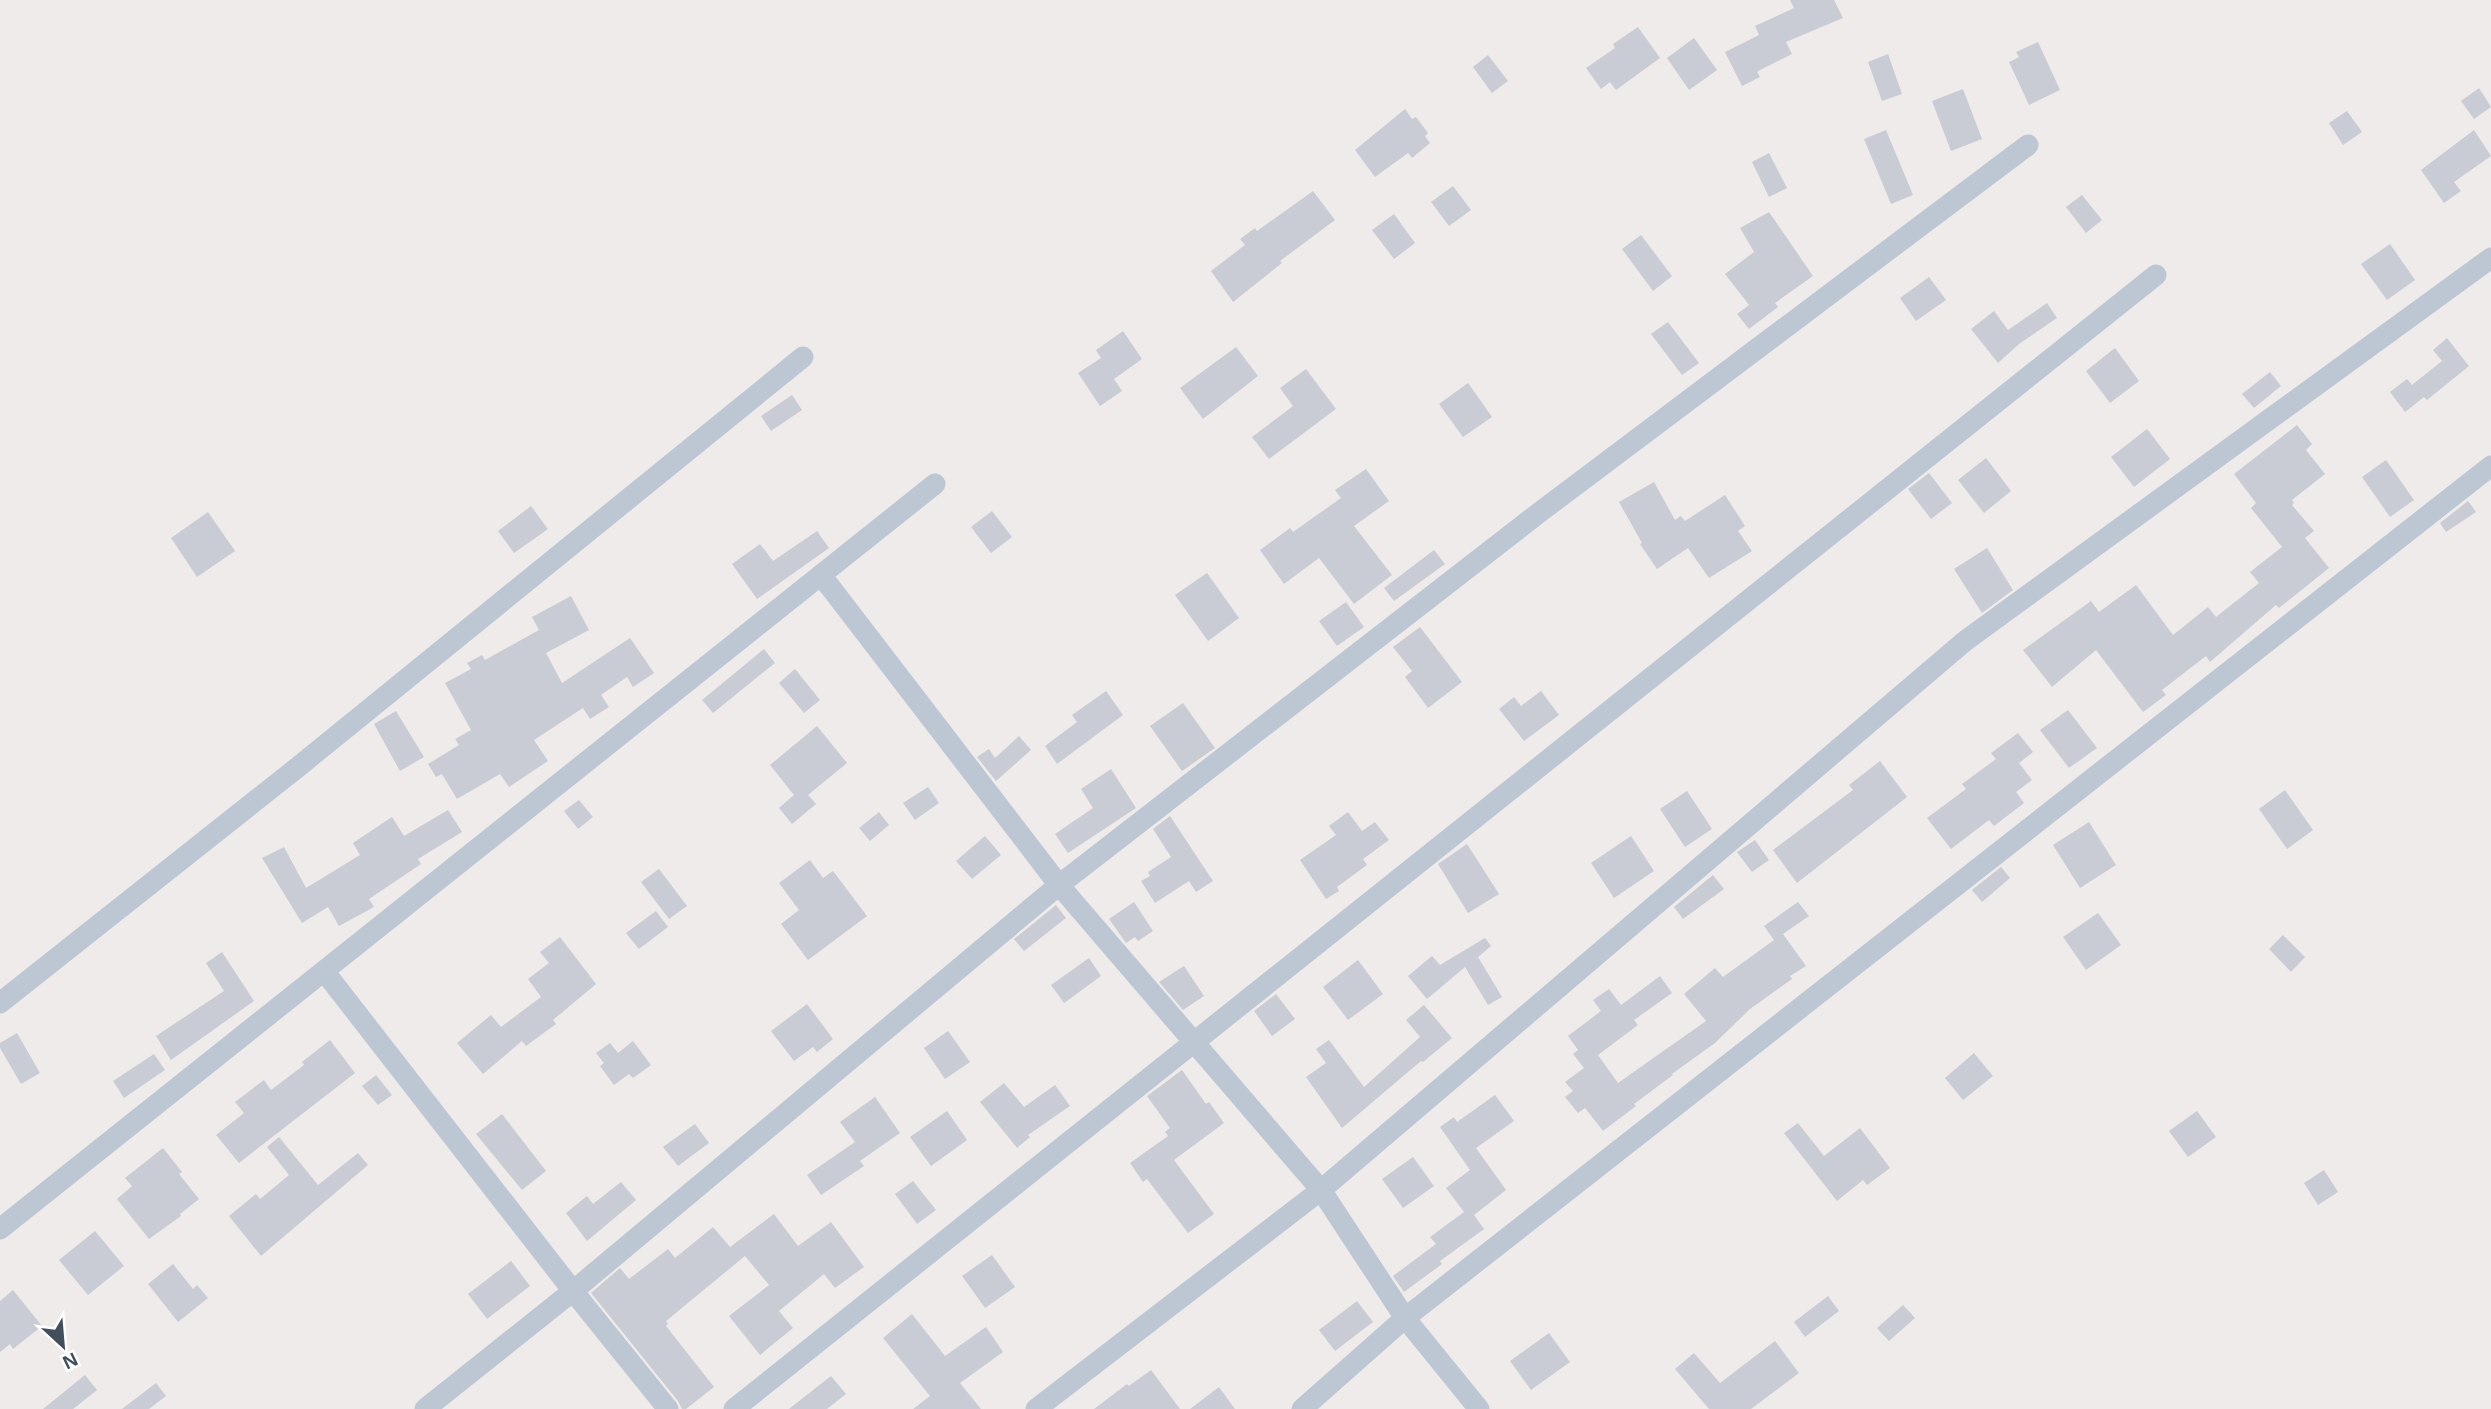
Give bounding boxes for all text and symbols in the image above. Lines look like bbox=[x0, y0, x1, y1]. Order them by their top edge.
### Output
north arrow bbox=[28, 1311, 98, 1381]
text: N bbox=[59, 1348, 81, 1373]

